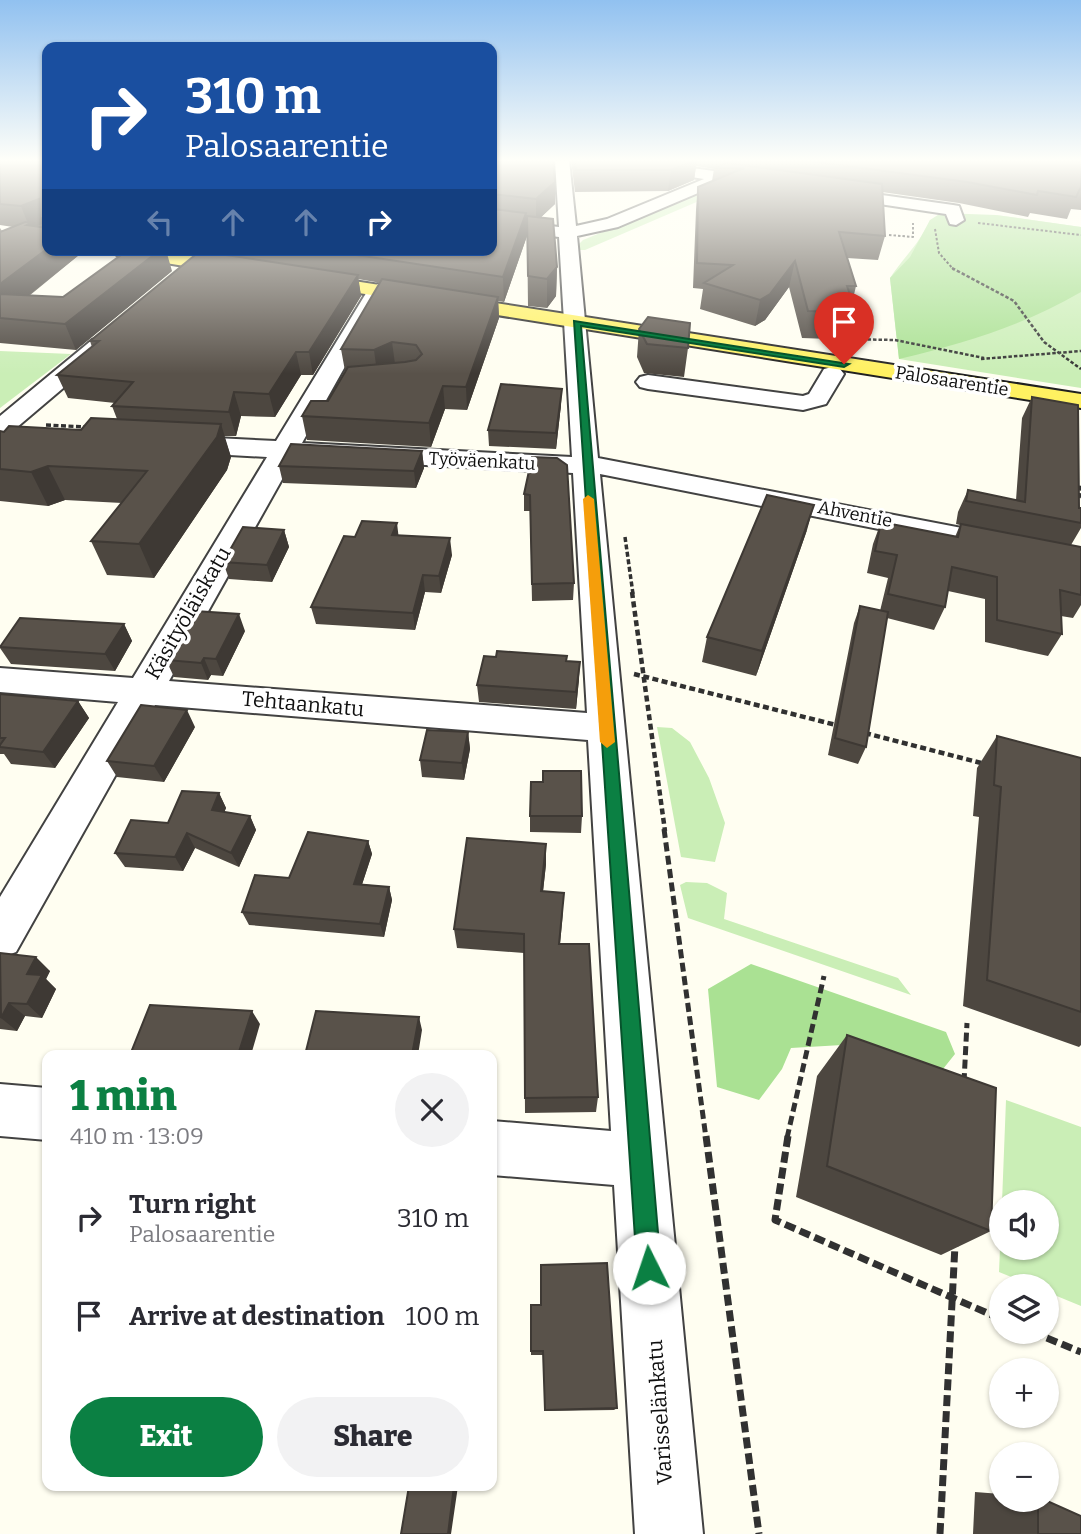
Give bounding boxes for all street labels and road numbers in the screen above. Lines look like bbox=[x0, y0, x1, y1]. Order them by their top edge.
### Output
street label: Palosaarentie bbox=[894, 361, 1010, 401]
street label: Työväenkatu bbox=[428, 447, 536, 475]
street label: Ahventie bbox=[816, 496, 894, 532]
street label: Käsityöläiskatu bbox=[140, 542, 236, 684]
street label: Tehtaankatu bbox=[241, 686, 365, 722]
street label: Varisselänkatu bbox=[642, 1339, 678, 1485]

